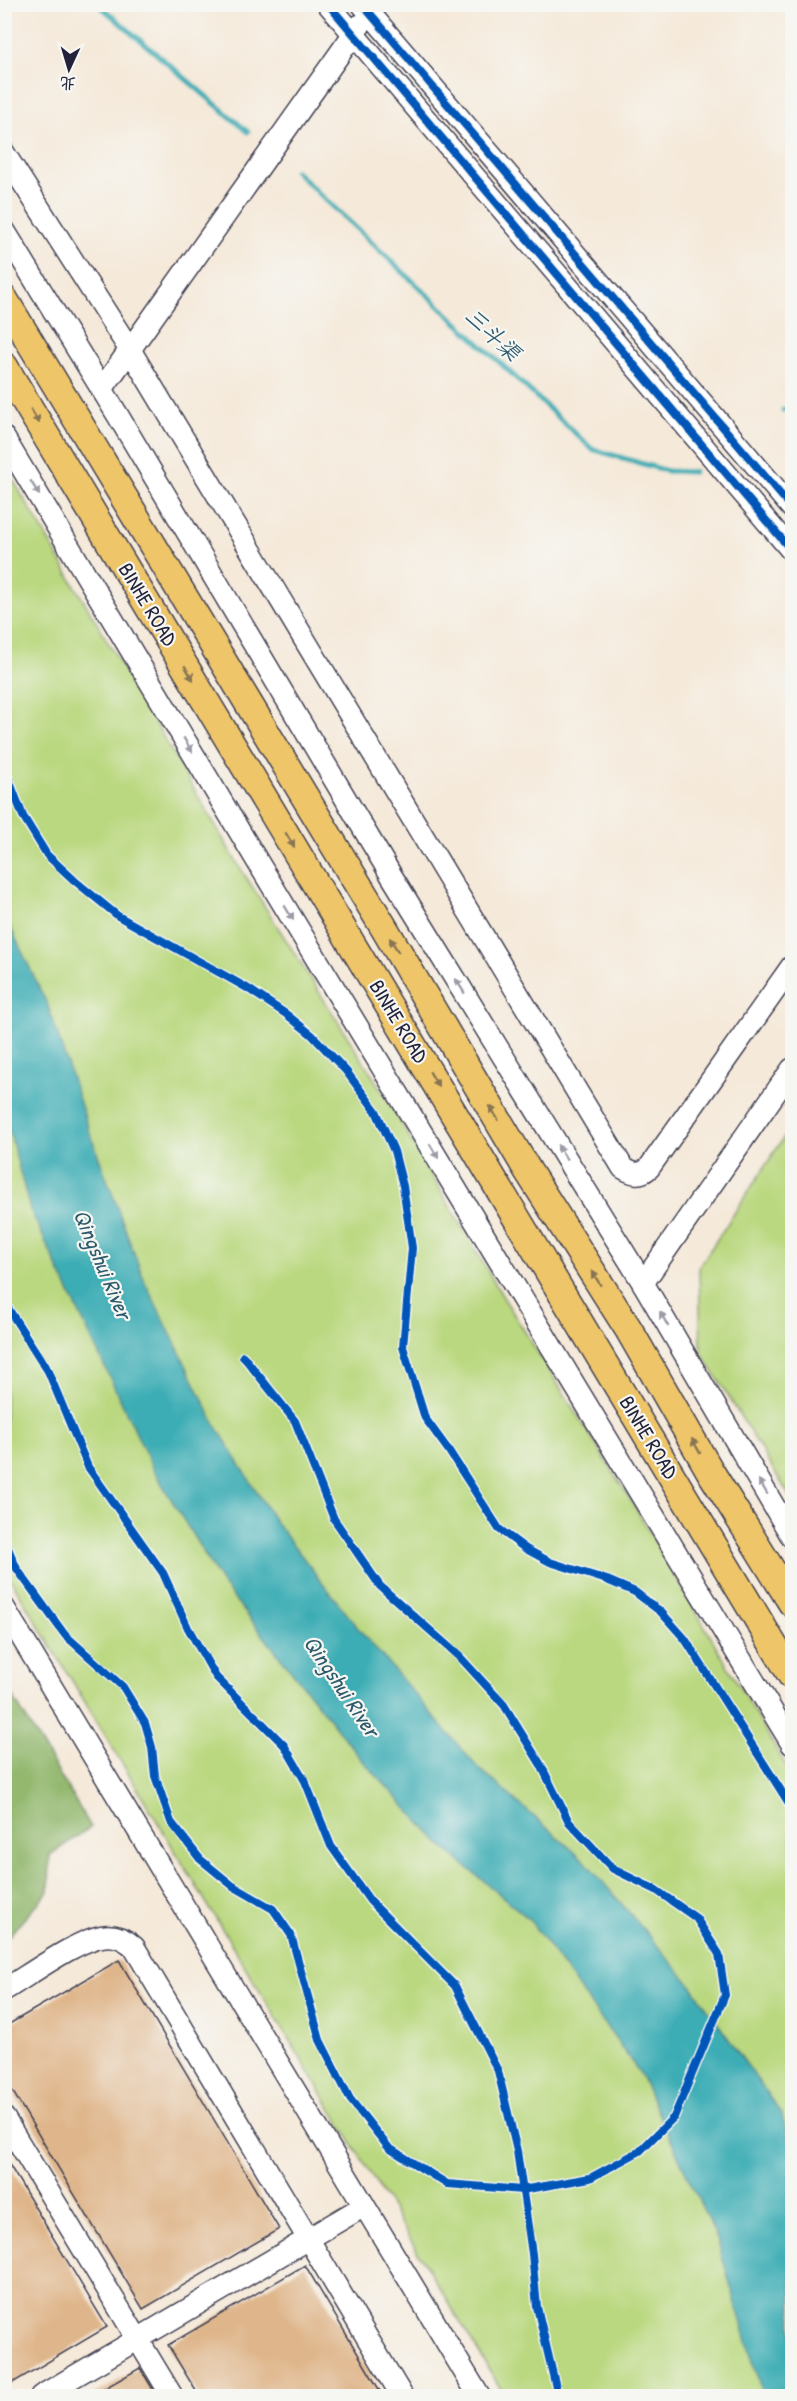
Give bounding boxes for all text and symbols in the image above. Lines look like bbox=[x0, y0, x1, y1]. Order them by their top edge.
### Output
north arrow bbox=[39, 39, 99, 99]
text: 北 bbox=[59, 72, 77, 95]
water label: 三斗渠 bbox=[459, 301, 529, 369]
one-way arrow bbox=[29, 408, 40, 424]
one-way arrow bbox=[29, 480, 40, 496]
street label: BINHE ROAD bbox=[112, 557, 184, 651]
one-way arrow bbox=[184, 665, 195, 681]
one-way arrow bbox=[183, 737, 194, 753]
one-way arrow bbox=[284, 832, 295, 848]
one-way arrow bbox=[283, 905, 294, 921]
one-way arrow bbox=[389, 937, 400, 953]
street label: BINHE ROAD bbox=[363, 974, 435, 1068]
one-way arrow bbox=[454, 978, 465, 995]
one-way arrow bbox=[428, 1071, 439, 1087]
one-way arrow bbox=[489, 1104, 499, 1121]
one-way arrow bbox=[428, 1143, 439, 1159]
one-way arrow bbox=[557, 1144, 568, 1160]
water label: Qingshui River bbox=[66, 1205, 141, 1326]
one-way arrow bbox=[591, 1270, 602, 1286]
one-way arrow bbox=[658, 1311, 669, 1327]
street label: BINHE ROAD bbox=[613, 1390, 685, 1484]
one-way arrow bbox=[691, 1437, 701, 1454]
one-way arrow bbox=[757, 1479, 768, 1495]
water label: Qingshui River bbox=[297, 1629, 388, 1745]

